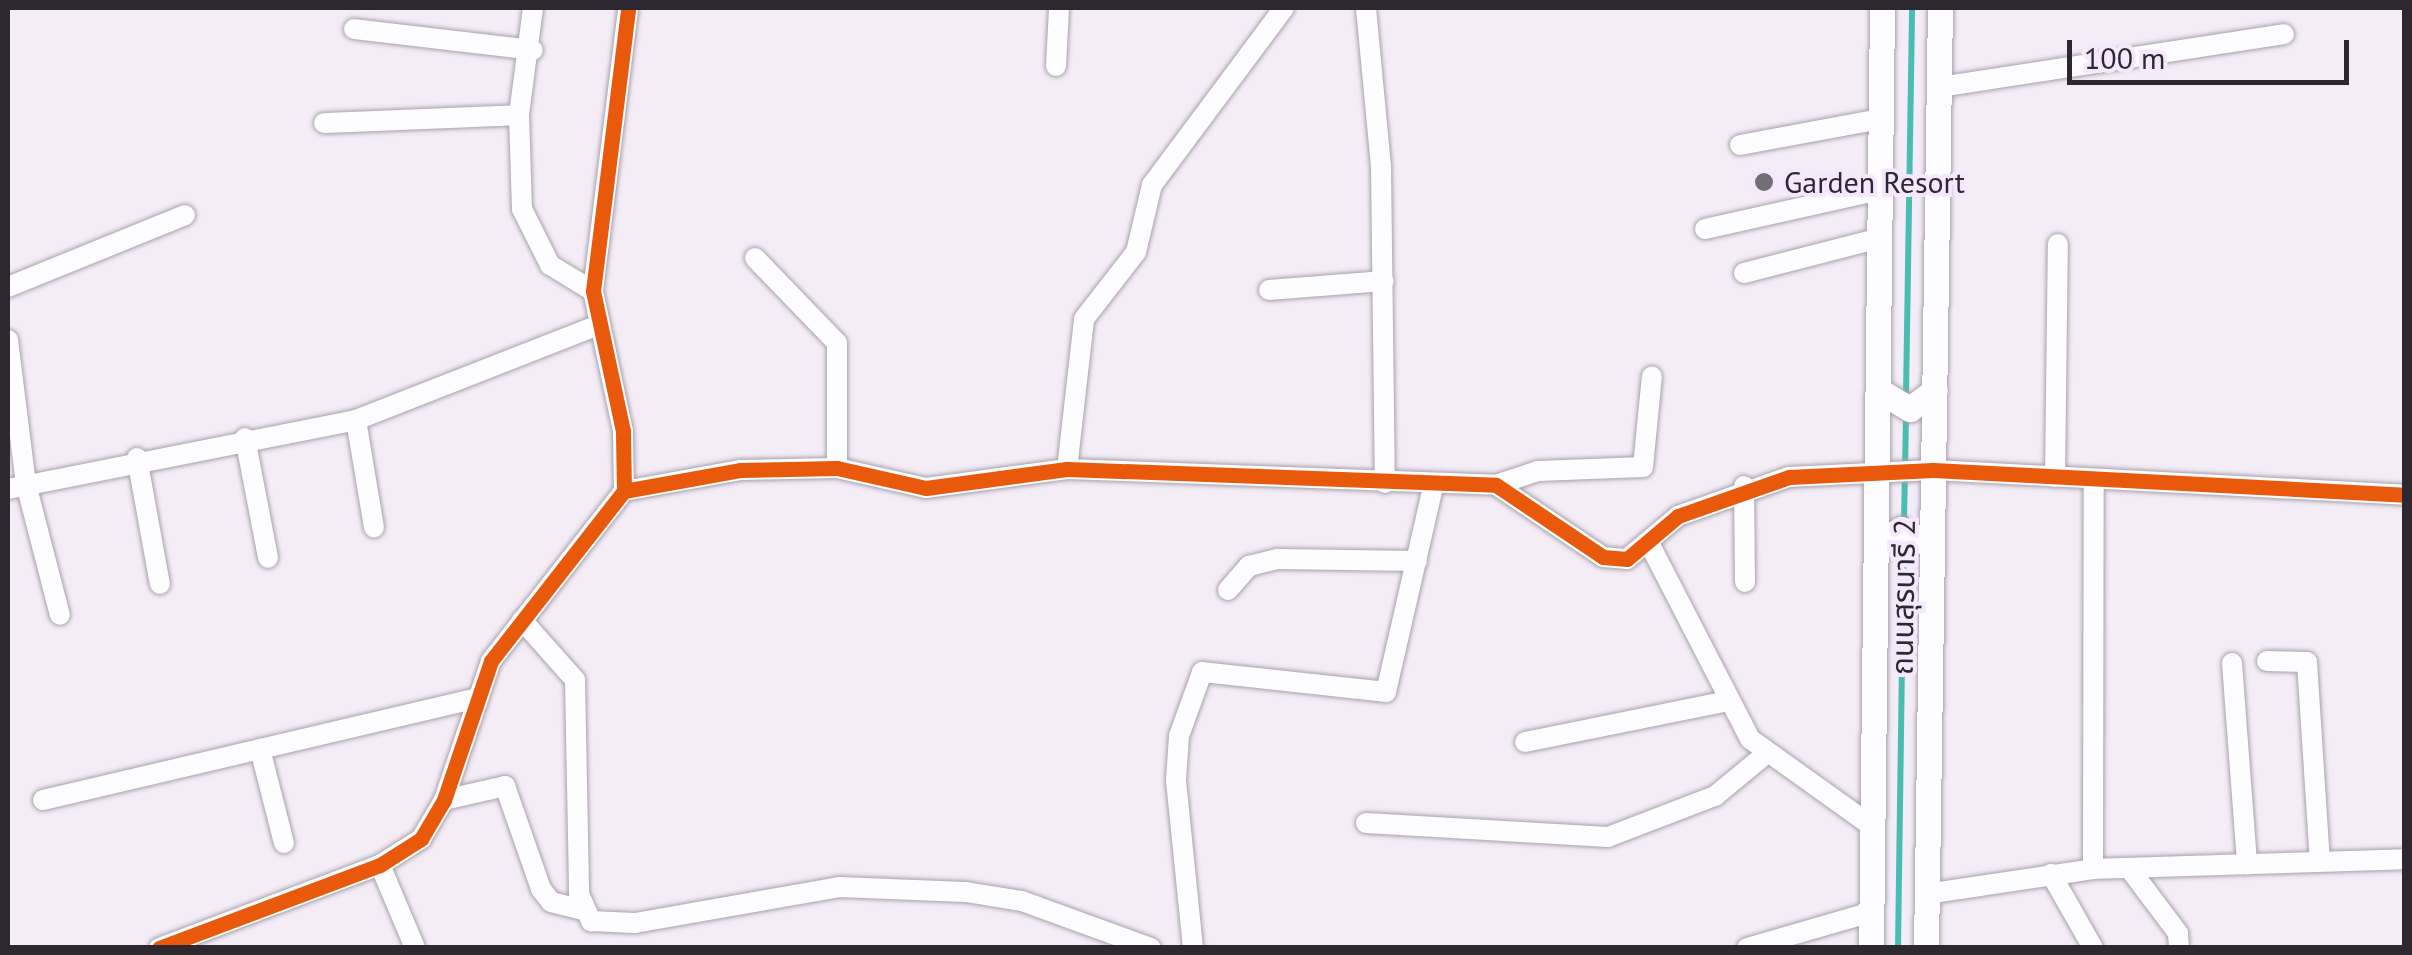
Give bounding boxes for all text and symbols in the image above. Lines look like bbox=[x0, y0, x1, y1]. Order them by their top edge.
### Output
scale bar bbox=[2072, 20, 2354, 82]
text: 100 m bbox=[2084, 38, 2165, 77]
place label: Garden Resort bbox=[1784, 164, 1965, 200]
marker: Garden Resort bbox=[1753, 171, 1775, 193]
street label: ถนนสุรนารี 2 bbox=[1884, 519, 1922, 675]

